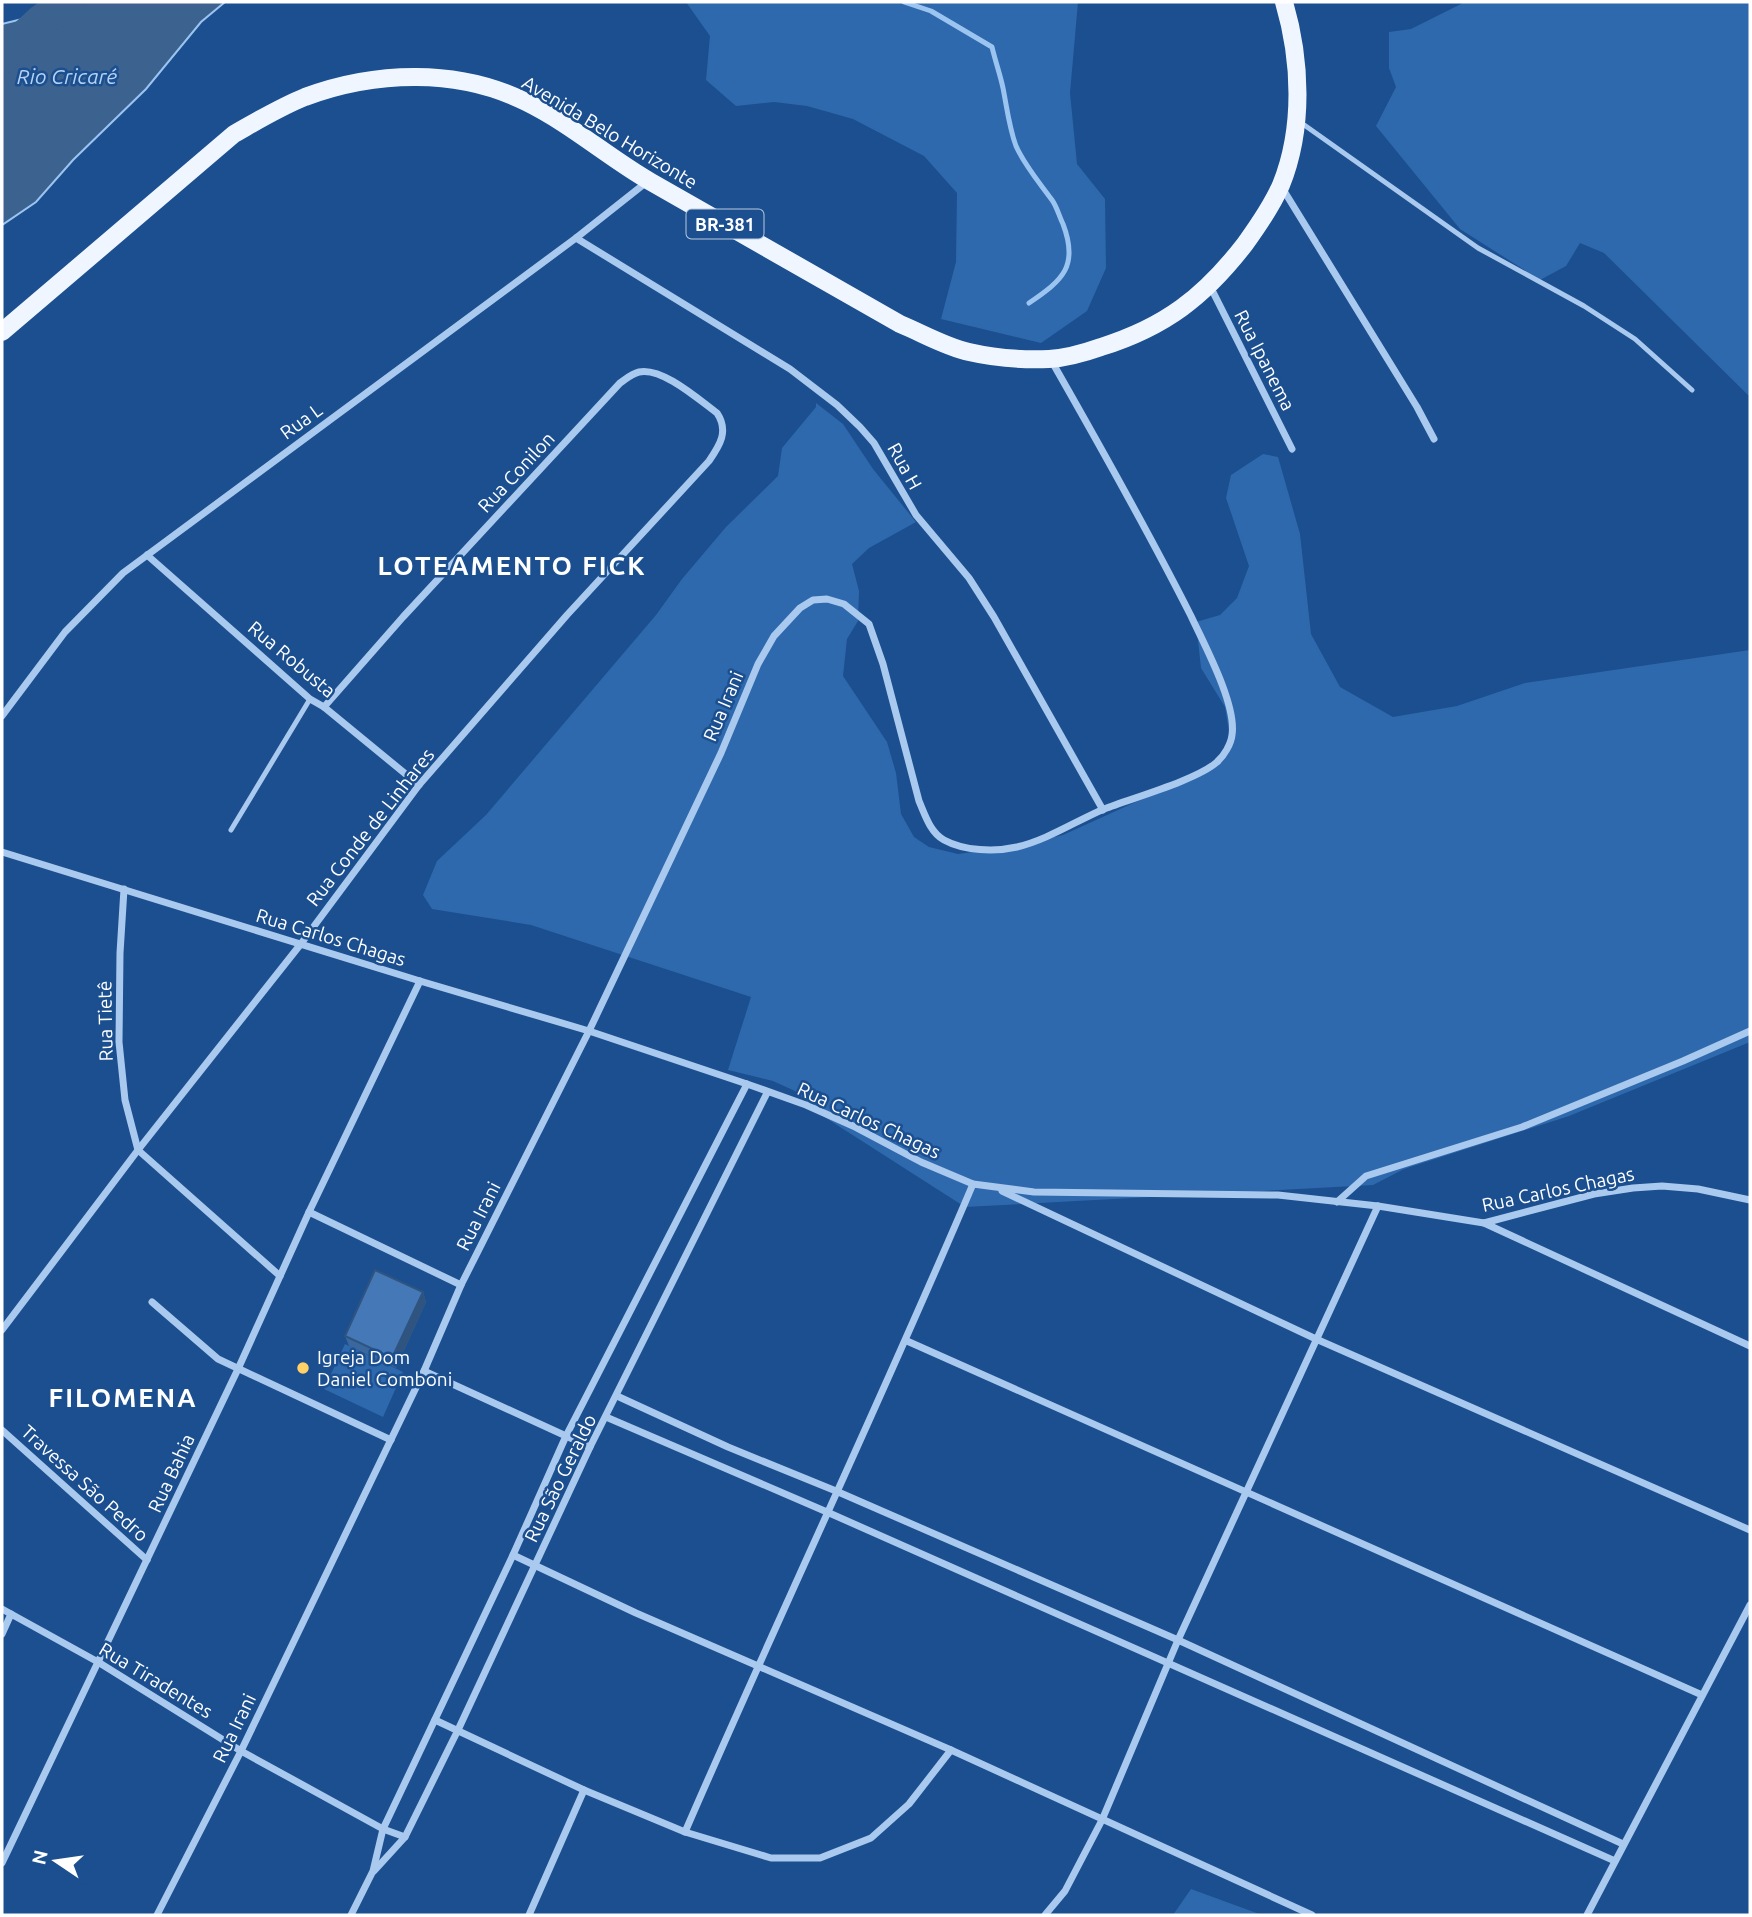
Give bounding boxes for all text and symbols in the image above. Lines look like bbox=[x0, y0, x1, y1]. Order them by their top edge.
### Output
water label: Rio Cricaré bbox=[17, 64, 118, 88]
street label: Avenida Belo Horizonte bbox=[519, 71, 701, 193]
road number: BR-381 bbox=[686, 210, 764, 238]
street label: Rua Ipanema bbox=[1230, 306, 1300, 414]
street label: Rua L bbox=[276, 398, 327, 444]
street label: Rua Conilon bbox=[473, 427, 559, 517]
street label: Rua H bbox=[883, 439, 927, 493]
district label: LOTEAMENTO FICK bbox=[377, 551, 647, 580]
street label: Rua Robusta bbox=[244, 616, 340, 702]
street label: Rua Irani bbox=[698, 668, 748, 744]
street label: Rua Conde de Linhares bbox=[302, 744, 438, 910]
street label: Rua Carlos Chagas bbox=[254, 904, 408, 970]
street label: Rua Tietê bbox=[93, 980, 117, 1062]
street label: Rua Carlos Chagas bbox=[794, 1077, 944, 1163]
street label: Rua Carlos Chagas bbox=[1480, 1162, 1636, 1216]
street label: Rua Irani bbox=[451, 1178, 505, 1254]
place label: Igreja Dom Daniel Comboni bbox=[317, 1346, 452, 1390]
marker: Igreja Dom Daniel Comboni bbox=[295, 1360, 311, 1376]
district label: FILOMENA bbox=[49, 1383, 197, 1412]
street label: Rua São Geraldo bbox=[520, 1411, 600, 1545]
street label: Travessa São Pedro bbox=[17, 1420, 153, 1546]
street label: Rua Bahia bbox=[143, 1430, 199, 1516]
street label: Rua Tiradentes bbox=[95, 1638, 217, 1722]
street label: Rua Irani bbox=[208, 1690, 260, 1766]
north arrow bbox=[21, 1826, 91, 1896]
text: N bbox=[27, 1848, 52, 1867]

